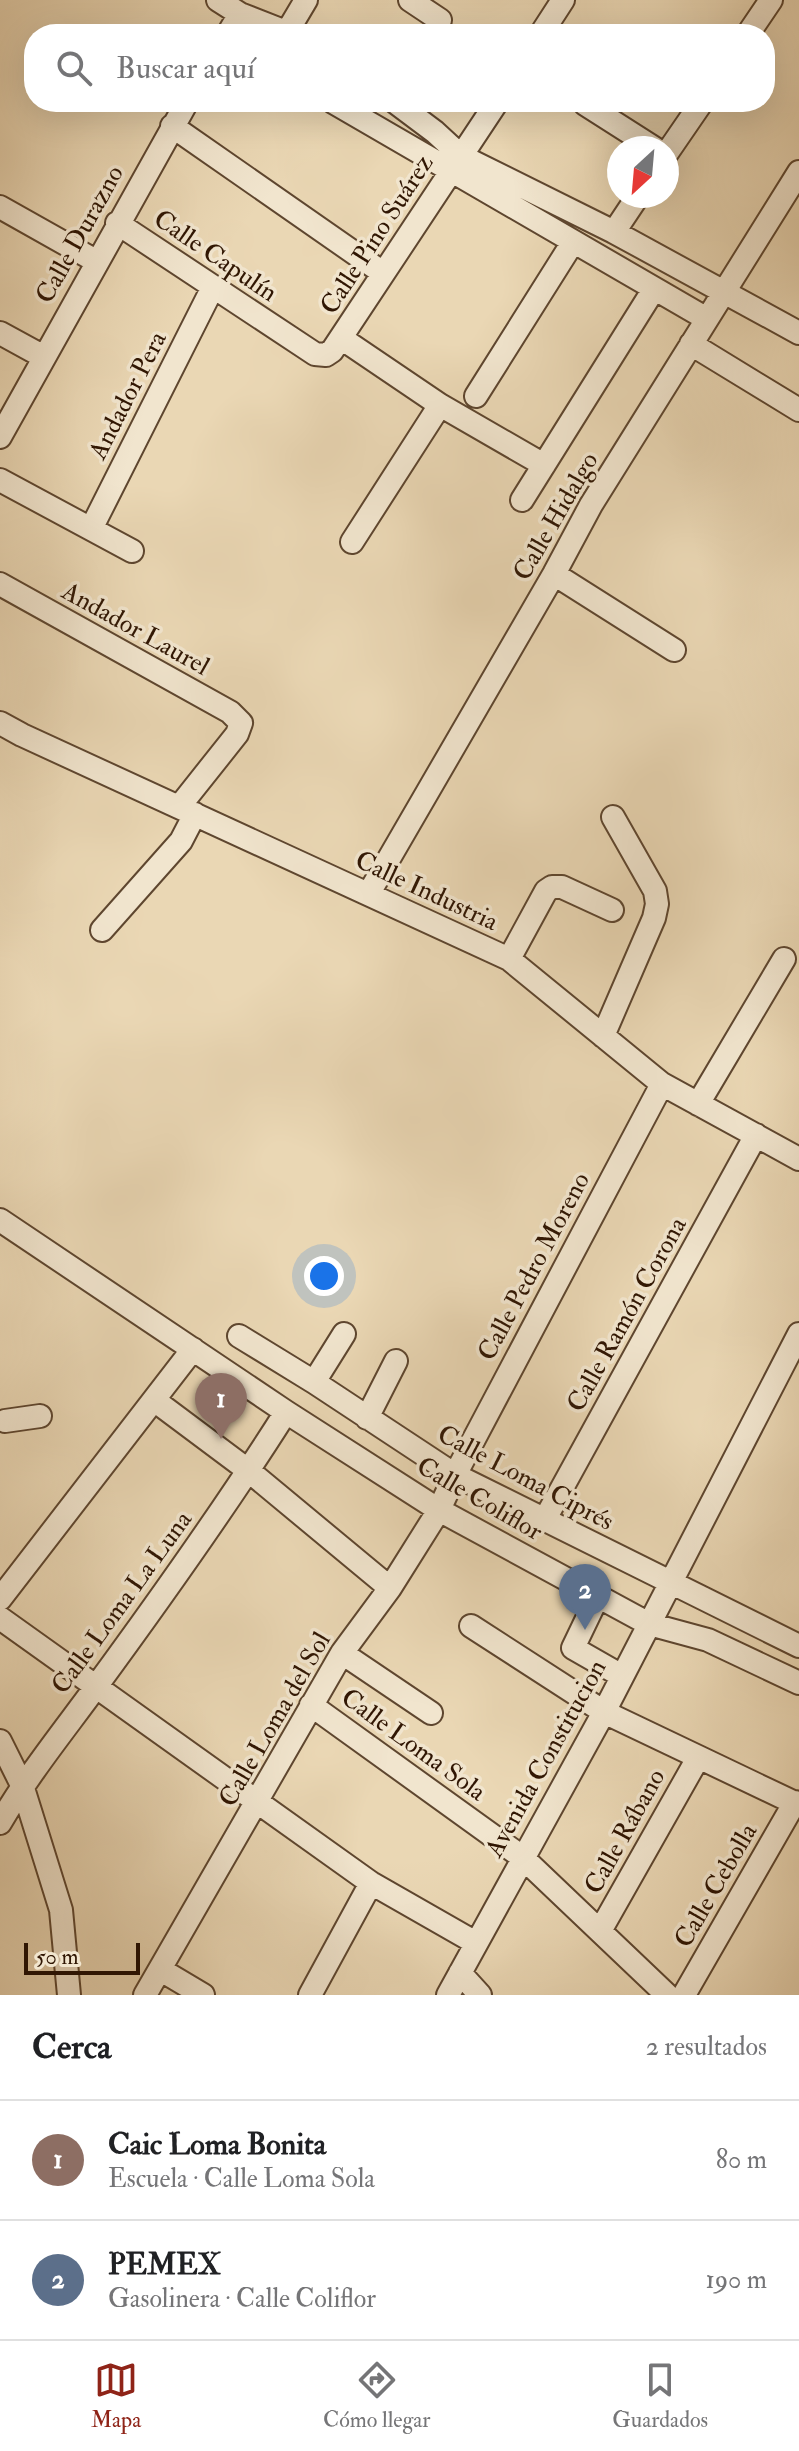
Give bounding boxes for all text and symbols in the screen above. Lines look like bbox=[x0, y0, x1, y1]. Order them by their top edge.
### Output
search box bbox=[24, 24, 775, 112]
icon: search bbox=[52, 46, 96, 90]
text: Buscar aquí bbox=[116, 50, 255, 87]
north arrow bbox=[607, 136, 679, 208]
street label: Calle Pino Suárez bbox=[313, 148, 441, 320]
street label: Calle Durazno bbox=[29, 160, 131, 309]
street label: Calle Capulín bbox=[147, 203, 283, 310]
street label: Andador Pera bbox=[81, 326, 174, 466]
street label: Calle Hidalgo bbox=[506, 447, 605, 586]
street label: Andador Laurel bbox=[55, 575, 215, 683]
street label: Calle Industria bbox=[350, 844, 503, 938]
street label: Calle Pedro Moreno bbox=[471, 1167, 597, 1366]
street label: Calle Ramón Corona bbox=[560, 1211, 694, 1417]
your location bbox=[304, 1256, 344, 1296]
pin: 1 bbox=[195, 1373, 247, 1439]
street label: Calle Loma Ciprés bbox=[431, 1418, 619, 1539]
street label: Calle Coliflor bbox=[411, 1450, 548, 1548]
street label: Calle Loma La Luna bbox=[45, 1505, 199, 1700]
pin: 2 bbox=[559, 1564, 611, 1630]
street label: Calle Loma del Sol bbox=[212, 1626, 338, 1813]
street label: Avenida Constitucion bbox=[478, 1654, 613, 1864]
street label: Calle Loma Sola bbox=[335, 1682, 492, 1808]
street label: Calle Rábano bbox=[577, 1763, 672, 1900]
street label: Calle Cebolla bbox=[667, 1817, 764, 1953]
scale bar bbox=[24, 1939, 140, 1975]
text: 50 m bbox=[36, 1943, 78, 1971]
text: Cerca bbox=[32, 2026, 111, 2069]
text: 2 resultados bbox=[646, 2031, 767, 2063]
text: Caic Loma Bonita bbox=[108, 2126, 326, 2163]
text: 1 bbox=[53, 2144, 63, 2176]
text: 80 m bbox=[716, 2144, 767, 2176]
text: Escuela · Calle Loma Sola bbox=[108, 2163, 375, 2195]
text: PEMEX bbox=[108, 2246, 221, 2283]
text: 2 bbox=[51, 2264, 65, 2296]
text: 190 m bbox=[706, 2264, 767, 2296]
text: Gasolinera · Calle Coliflor bbox=[108, 2283, 376, 2315]
tab: Mapa bbox=[91, 2358, 141, 2434]
tab: Cómo llegar bbox=[323, 2358, 430, 2434]
tab: Guardados bbox=[612, 2358, 708, 2434]

